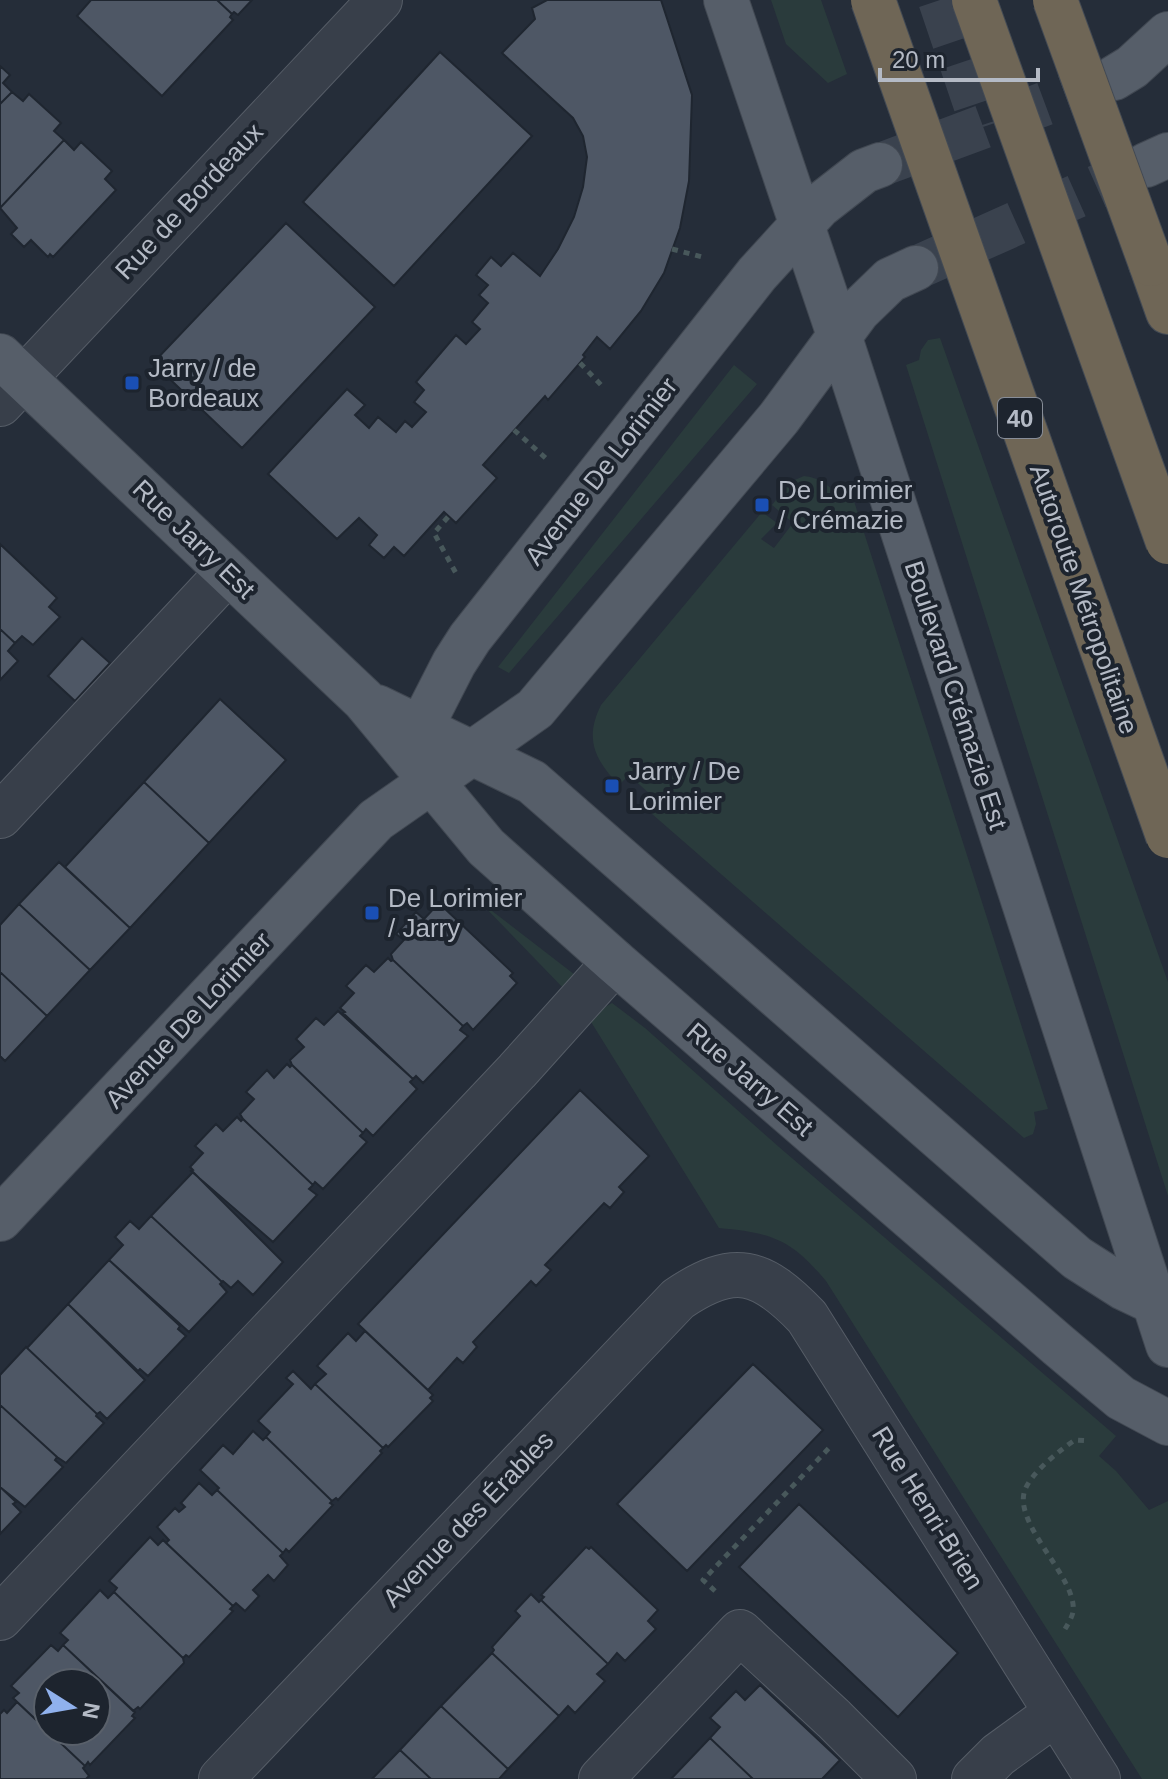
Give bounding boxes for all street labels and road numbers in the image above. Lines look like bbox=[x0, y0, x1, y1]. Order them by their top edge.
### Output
street label: Rue de Bordeaux bbox=[109, 117, 269, 285]
street label: Avenue De Lorimier bbox=[519, 371, 684, 571]
road number: 40 bbox=[998, 398, 1042, 438]
street label: Autoroute Métropolitaine bbox=[1024, 460, 1144, 738]
street label: Rue Jarry Est bbox=[127, 474, 262, 605]
street label: Boulevard Crémazie Est bbox=[898, 557, 1014, 834]
street label: Avenue De Lorimier bbox=[99, 926, 277, 1114]
street label: Rue Jarry Est bbox=[681, 1016, 820, 1142]
street label: Rue Henri-Brien bbox=[866, 1421, 990, 1595]
street label: Avenue des Érables bbox=[377, 1425, 559, 1613]

